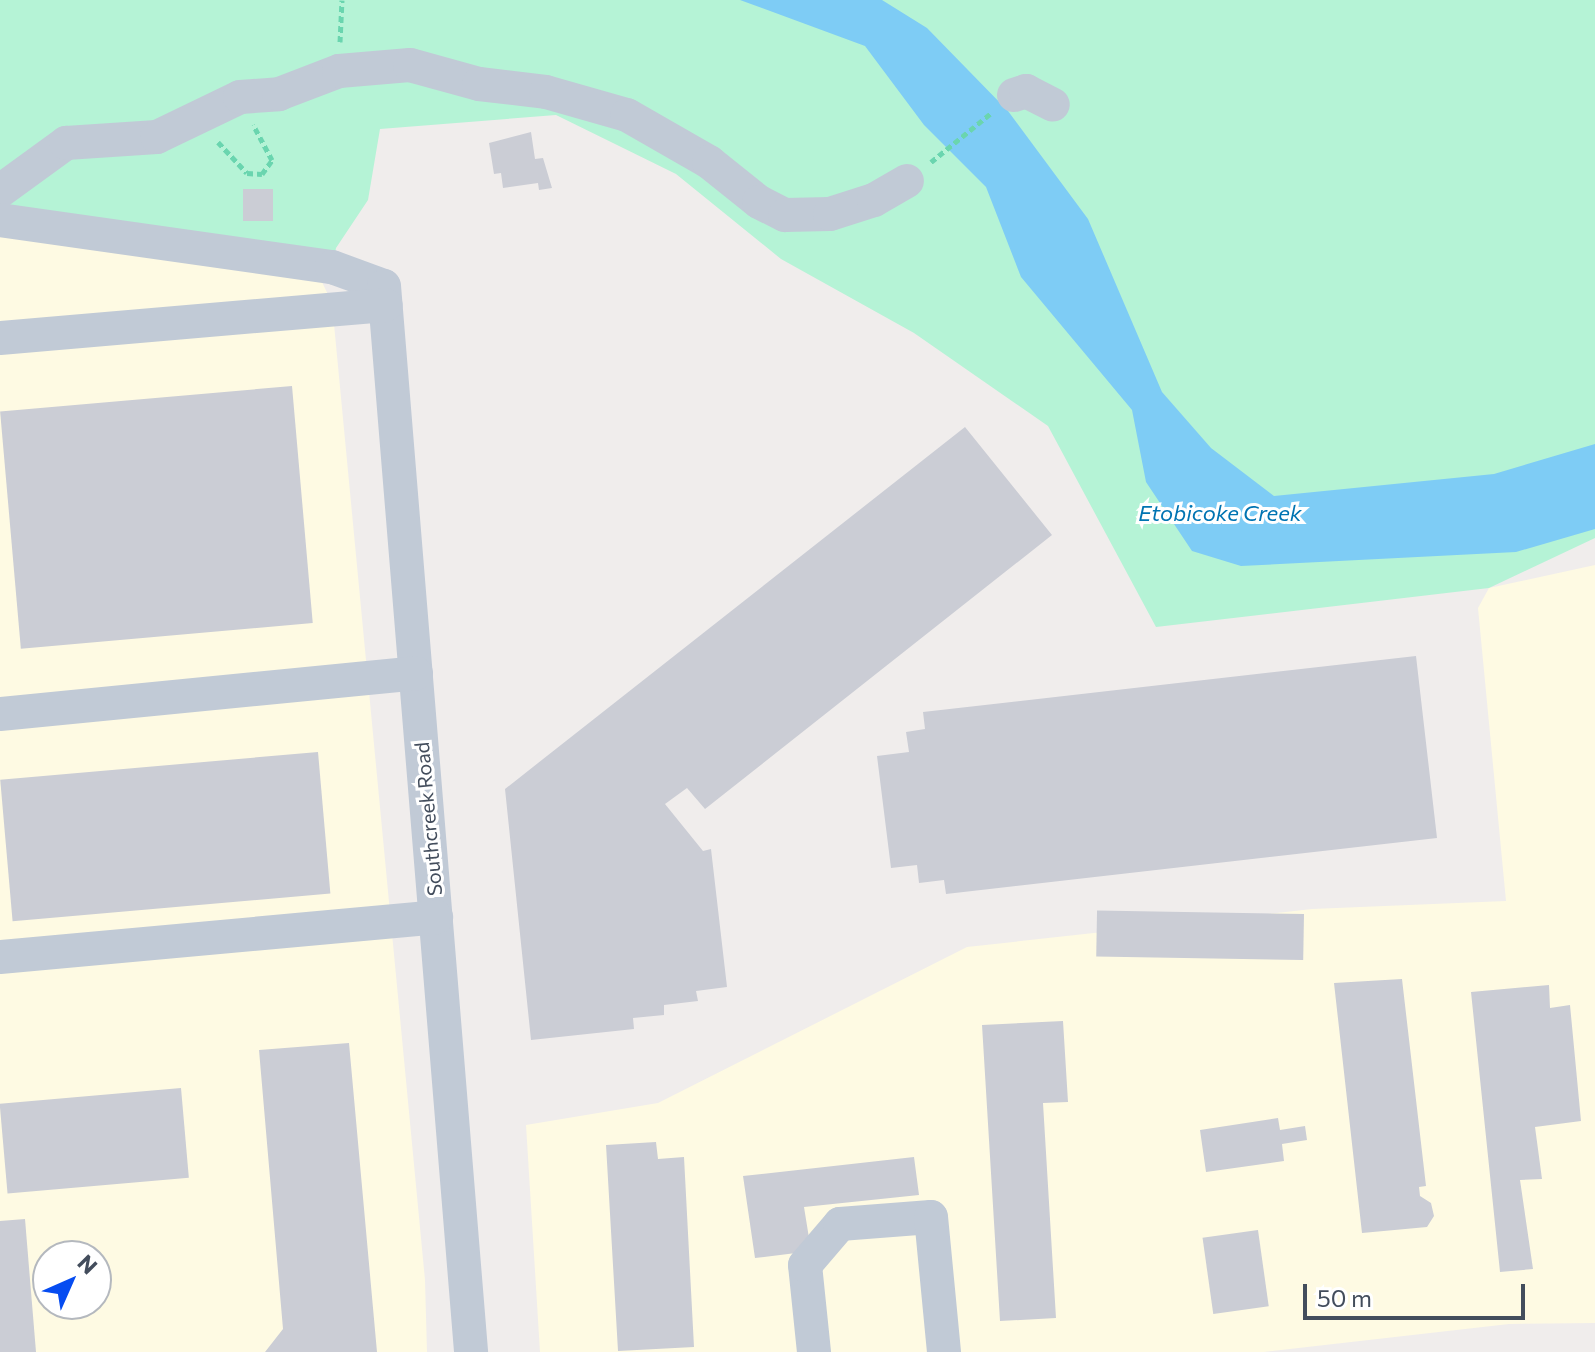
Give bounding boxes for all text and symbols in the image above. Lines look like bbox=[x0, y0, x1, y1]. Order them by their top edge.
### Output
water label: Etobicoke Creek bbox=[1138, 500, 1302, 526]
street label: Southcreek Road bbox=[409, 741, 447, 897]
north arrow bbox=[32, 1240, 112, 1320]
text: N bbox=[73, 1249, 103, 1279]
scale bar bbox=[1307, 1268, 1529, 1318]
text: 50 m bbox=[1317, 1283, 1372, 1312]

